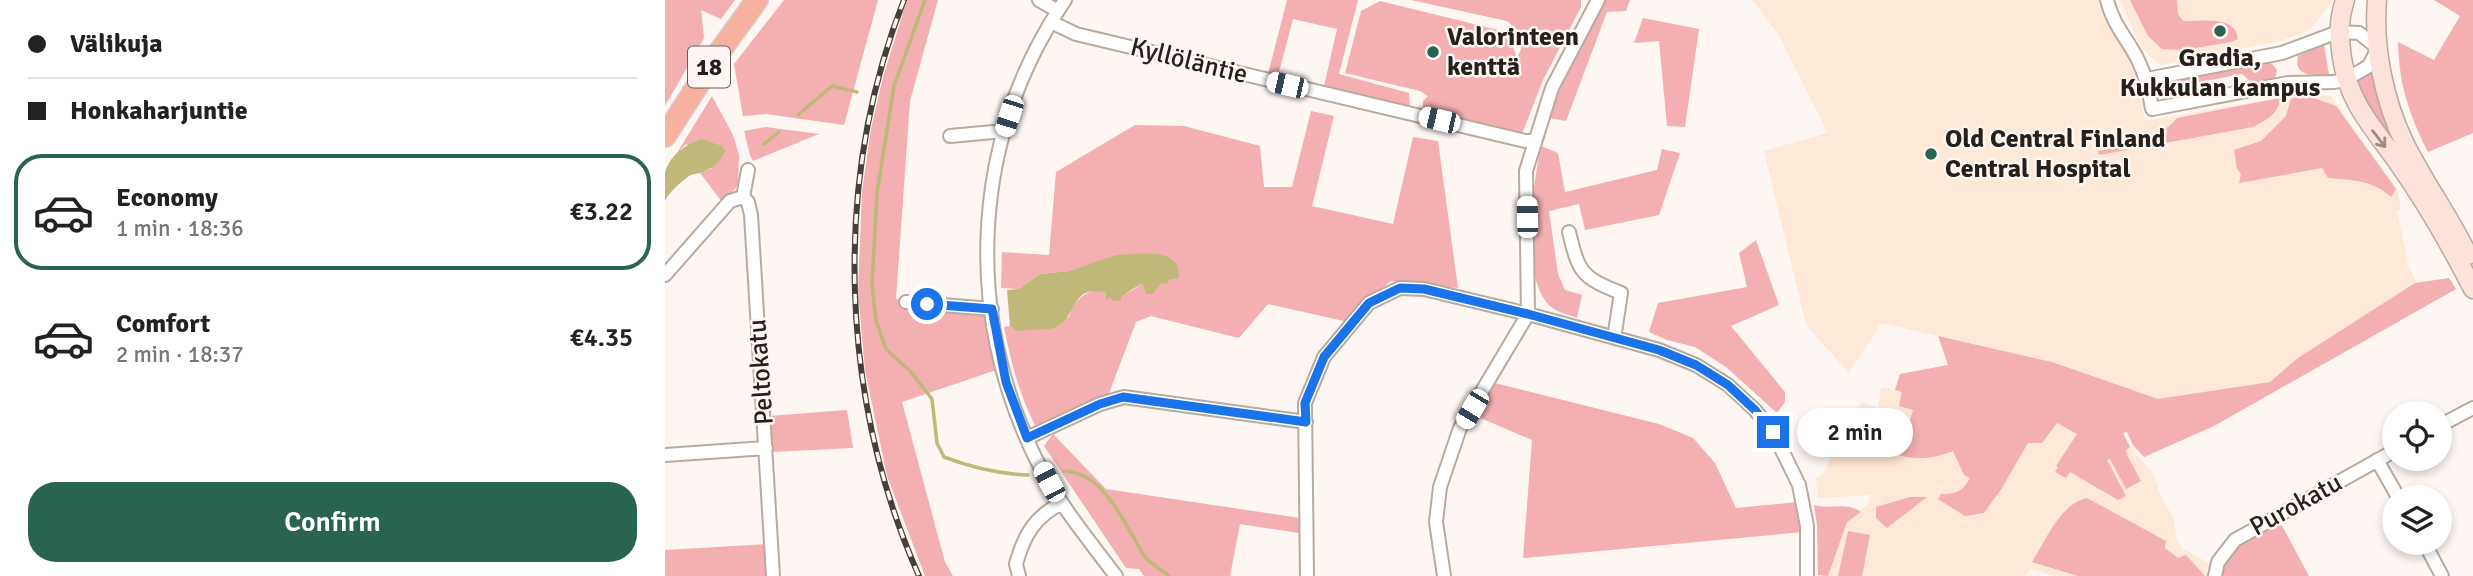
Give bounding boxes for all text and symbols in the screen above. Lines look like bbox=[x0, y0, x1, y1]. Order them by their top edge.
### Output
place label: Valorinteen kenttä bbox=[1447, 21, 1579, 83]
marker: Gradia, Kukkulan kampus bbox=[2212, 23, 2228, 39]
text: Välikuja bbox=[70, 28, 162, 60]
street label: Kyllöläntie bbox=[1127, 31, 1251, 91]
place label: Gradia, Kukkulan kampus bbox=[2120, 42, 2320, 104]
marker: Valorinteen kenttä bbox=[1425, 44, 1441, 60]
road number: 18 bbox=[688, 46, 730, 88]
car bbox=[1265, 70, 1310, 100]
car bbox=[993, 93, 1026, 139]
text: Honkaharjuntie bbox=[70, 95, 248, 127]
car bbox=[1417, 105, 1462, 135]
place label: Old Central Finland Central Hospital bbox=[1945, 123, 2166, 185]
one-way arrow bbox=[2372, 129, 2387, 147]
marker: Old Central Finland Central Hospital bbox=[1923, 146, 1939, 162]
icon: car bbox=[32, 181, 95, 244]
text: Economy bbox=[116, 182, 218, 214]
text: €3.22 bbox=[570, 196, 633, 228]
car bbox=[1517, 196, 1538, 238]
text: 1 min · 18:36 bbox=[116, 214, 244, 243]
route start bbox=[911, 288, 943, 320]
icon: car bbox=[32, 307, 95, 370]
text: Comfort bbox=[116, 308, 210, 340]
street label: Peltokatu bbox=[741, 318, 781, 426]
text: €4.35 bbox=[570, 322, 633, 354]
text: 2 min · 18:37 bbox=[116, 340, 244, 369]
car bbox=[1453, 386, 1492, 432]
map controls bbox=[2382, 401, 2452, 555]
button: locate bbox=[2382, 401, 2452, 471]
callout: 2 min bbox=[1797, 408, 1913, 457]
route end bbox=[1757, 416, 1789, 448]
text: 2 min bbox=[1827, 418, 1883, 447]
car bbox=[1030, 459, 1069, 505]
street label: Purokatu bbox=[2244, 467, 2348, 543]
button: Confirm bbox=[28, 482, 637, 562]
button: layers bbox=[2382, 485, 2452, 555]

